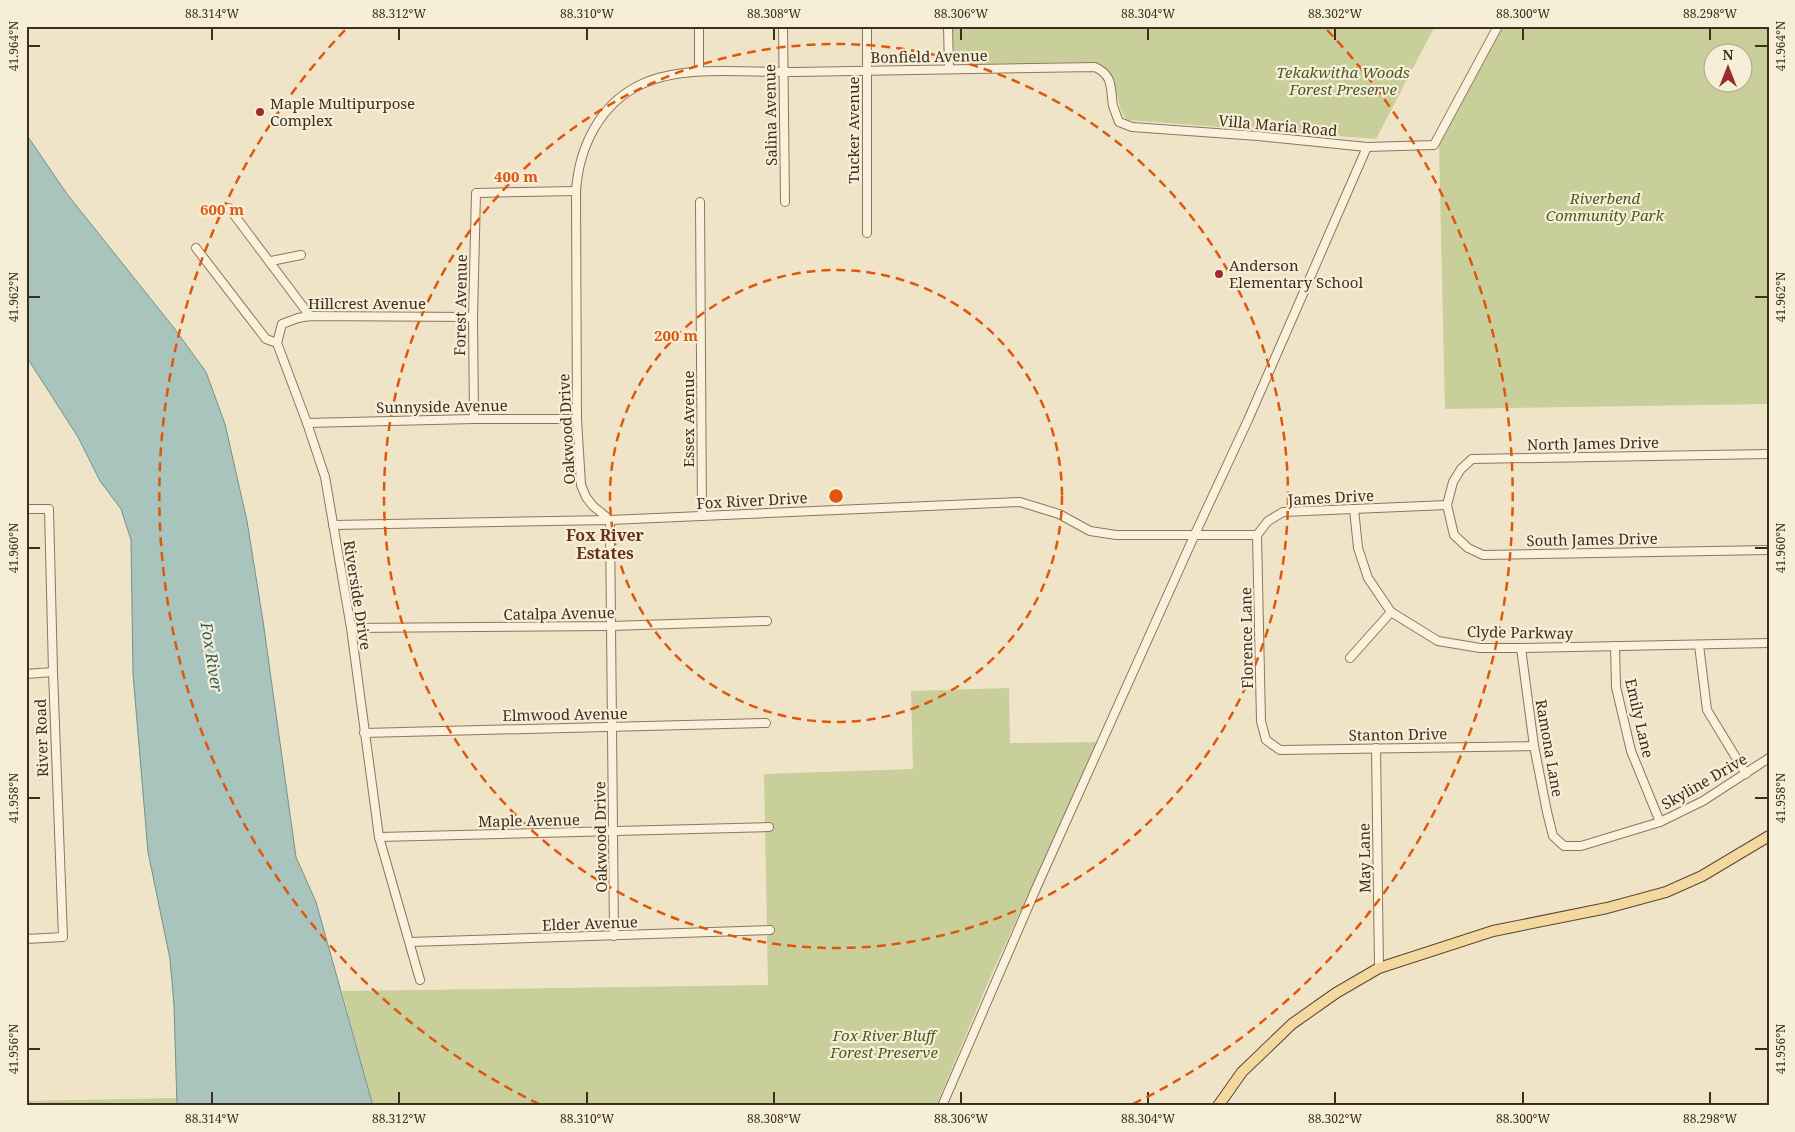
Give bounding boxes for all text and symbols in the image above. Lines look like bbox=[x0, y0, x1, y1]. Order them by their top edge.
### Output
text: 88.314°W bbox=[185, 5, 239, 22]
text: 88.312°W bbox=[372, 5, 426, 22]
text: 88.310°W bbox=[560, 5, 614, 22]
text: 88.308°W bbox=[747, 5, 801, 22]
text: 88.306°W bbox=[934, 5, 988, 22]
text: 88.304°W bbox=[1121, 5, 1175, 22]
text: 88.302°W bbox=[1308, 5, 1362, 22]
text: 88.300°W bbox=[1496, 5, 1550, 22]
text: 88.298°W bbox=[1683, 5, 1737, 22]
text: 41.964°N bbox=[5, 21, 22, 71]
text: 41.964°N bbox=[1772, 21, 1789, 71]
north arrow bbox=[1702, 42, 1752, 92]
street label: Bonfield Avenue bbox=[870, 45, 988, 67]
text: N bbox=[1722, 45, 1734, 64]
park label: Tekakwitha Woods Forest Preserve bbox=[1276, 62, 1410, 99]
street label: Salina Avenue bbox=[759, 64, 781, 166]
street label: Tucker Avenue bbox=[843, 76, 863, 184]
place label: Maple Multipurpose Complex bbox=[270, 93, 415, 130]
marker: Maple Multipurpose Complex bbox=[254, 106, 266, 118]
street label: Villa Maria Road bbox=[1218, 110, 1338, 140]
text: 400 m bbox=[494, 166, 538, 186]
park label: Riverbend Community Park bbox=[1546, 188, 1665, 225]
text: 600 m bbox=[200, 199, 244, 219]
street label: Forest Avenue bbox=[449, 254, 471, 356]
place label: Anderson Elementary School bbox=[1229, 255, 1363, 292]
marker: Anderson Elementary School bbox=[1213, 268, 1225, 280]
text: 41.962°N bbox=[5, 272, 22, 322]
text: 41.962°N bbox=[1772, 272, 1789, 322]
street label: Hillcrest Avenue bbox=[308, 293, 426, 313]
text: 200 m bbox=[654, 325, 698, 345]
street label: Essex Avenue bbox=[678, 370, 698, 468]
street label: Oakwood Drive bbox=[553, 373, 579, 485]
street label: Sunnyside Avenue bbox=[376, 395, 508, 417]
street label: North James Drive bbox=[1527, 432, 1659, 454]
street label: James Drive bbox=[1286, 485, 1375, 509]
street label: Fox River Drive bbox=[696, 487, 808, 513]
centre of rings bbox=[827, 487, 845, 505]
text: 41.960°N bbox=[5, 523, 22, 573]
text: 41.960°N bbox=[1772, 523, 1789, 573]
district label: Fox River Estates bbox=[566, 524, 645, 564]
street label: South James Drive bbox=[1526, 528, 1658, 550]
street label: Riverside Drive bbox=[339, 539, 377, 651]
street label: Florence Lane bbox=[1235, 587, 1257, 689]
street label: Catalpa Avenue bbox=[503, 602, 615, 624]
water label: Fox River bbox=[195, 620, 228, 694]
street label: Clyde Parkway bbox=[1467, 621, 1574, 643]
street label: Emily Lane bbox=[1621, 676, 1659, 760]
street label: River Road bbox=[30, 698, 52, 778]
street label: Ramona Lane bbox=[1532, 698, 1568, 798]
street label: Elmwood Avenue bbox=[502, 703, 628, 725]
street label: Stanton Drive bbox=[1349, 723, 1447, 745]
street label: Skyline Drive bbox=[1657, 748, 1751, 814]
text: 41.958°N bbox=[5, 773, 22, 823]
text: 41.958°N bbox=[1772, 773, 1789, 823]
street label: Oakwood Drive bbox=[589, 781, 611, 893]
street label: Maple Avenue bbox=[478, 809, 580, 831]
street label: May Lane bbox=[1353, 823, 1375, 893]
street label: Elder Avenue bbox=[542, 911, 638, 935]
text: 41.956°N bbox=[5, 1024, 22, 1074]
text: 41.956°N bbox=[1772, 1024, 1789, 1074]
park label: Fox River Bluff Forest Preserve bbox=[829, 1025, 938, 1062]
text: 88.314°W bbox=[185, 1110, 239, 1127]
text: 88.312°W bbox=[372, 1110, 426, 1127]
text: 88.310°W bbox=[560, 1110, 614, 1127]
text: 88.308°W bbox=[747, 1110, 801, 1127]
text: 88.306°W bbox=[934, 1110, 988, 1127]
text: 88.304°W bbox=[1121, 1110, 1175, 1127]
text: 88.302°W bbox=[1308, 1110, 1362, 1127]
text: 88.300°W bbox=[1496, 1110, 1550, 1127]
text: 88.298°W bbox=[1683, 1110, 1737, 1127]

